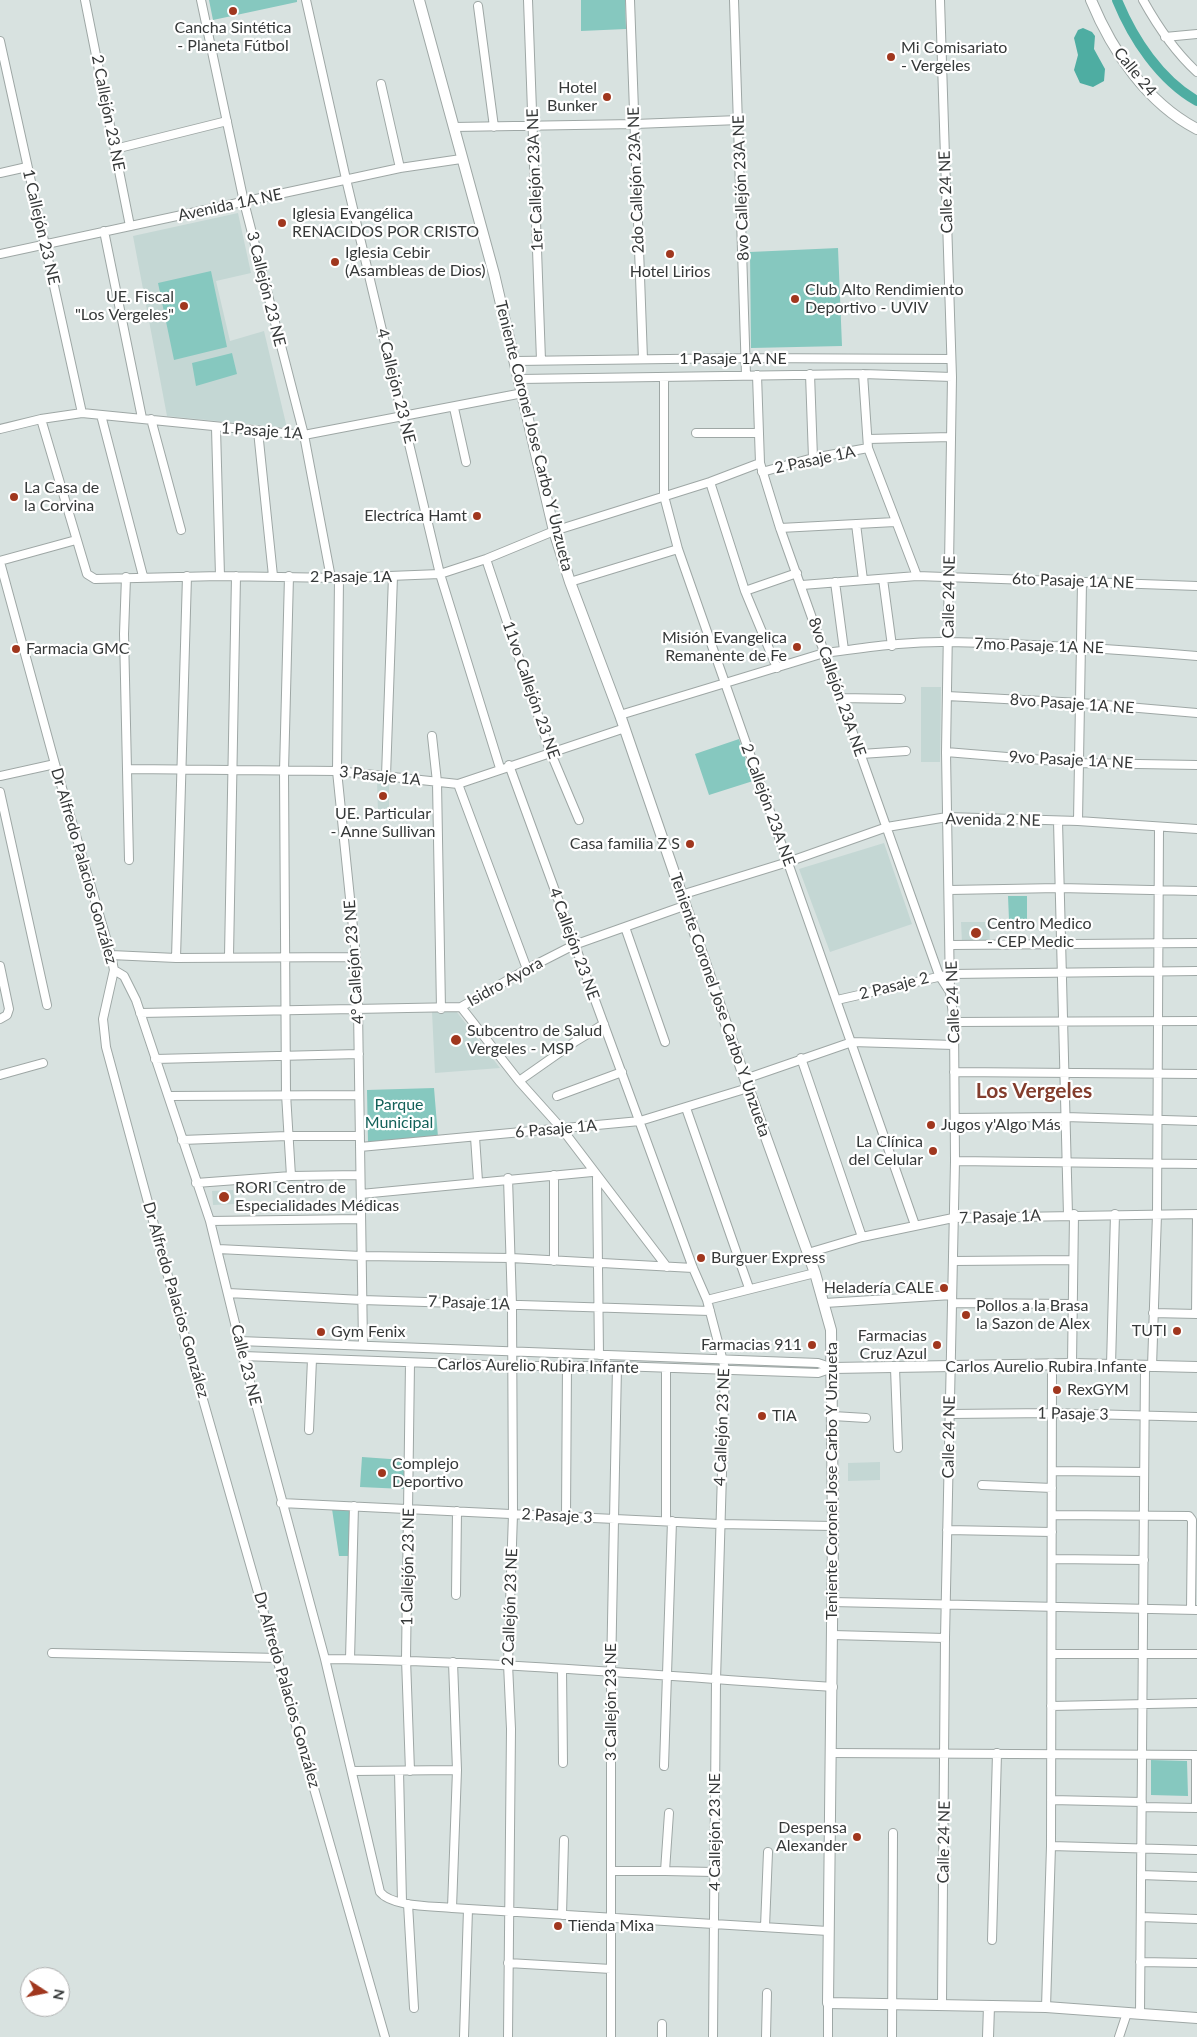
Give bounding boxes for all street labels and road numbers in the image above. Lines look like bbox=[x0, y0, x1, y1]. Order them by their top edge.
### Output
street label: Calle 24 bbox=[1110, 44, 1160, 100]
street label: 2 Callejón 23 NE bbox=[87, 53, 129, 173]
street label: 2do Callejón 23A NE bbox=[624, 106, 648, 254]
street label: 1er Callejón 23A NE bbox=[523, 108, 547, 252]
street label: 8vo Callejón 23A NE bbox=[729, 115, 753, 261]
street label: Calle 24 NE bbox=[935, 150, 957, 234]
street label: 1 Callejón 23 NE bbox=[18, 167, 64, 287]
street label: Avenida 1A NE bbox=[176, 185, 284, 225]
street label: 3 Callejón 23 NE bbox=[242, 229, 290, 349]
street label: Teniente Coronel Jose Carbo Y Unzueta bbox=[491, 299, 577, 573]
street label: 4 Callejón 23 NE bbox=[372, 326, 420, 446]
street label: 1 Pasaje 1A NE bbox=[679, 349, 787, 369]
street label: 1 Pasaje 1A bbox=[220, 419, 304, 443]
street label: 2 Pasaje 1A bbox=[773, 442, 857, 478]
street label: Calle 24 NE bbox=[939, 555, 959, 639]
street label: 2 Pasaje 1A bbox=[310, 567, 392, 587]
street label: 6to Pasaje 1A NE bbox=[1012, 569, 1134, 593]
street label: 8vo Callejón 23A NE bbox=[804, 615, 870, 759]
street label: 11vo Callejón 23 NE bbox=[498, 619, 564, 761]
street label: 7mo Pasaje 1A NE bbox=[974, 634, 1104, 658]
street label: 8vo Pasaje 1A NE bbox=[1009, 690, 1135, 718]
street label: 2 Callejón 23A NE bbox=[737, 741, 799, 869]
street label: 9vo Pasaje 1A NE bbox=[1008, 747, 1134, 773]
street label: 3 Pasaje 1A bbox=[338, 762, 422, 790]
street label: Dr Alfredo Palacios González bbox=[47, 766, 121, 966]
street label: Avenida 2 NE bbox=[945, 810, 1041, 830]
street label: Teniente Coronel Jose Carbo Y Unzueta bbox=[666, 870, 774, 1140]
street label: 4 Callejón 23 NE bbox=[545, 885, 603, 1003]
street label: 4° Callejón 23 NE bbox=[340, 899, 368, 1025]
street label: Isidro Ayora bbox=[464, 953, 546, 1011]
street label: Calle 24 NE bbox=[942, 960, 964, 1044]
street label: 2 Pasaje 2 bbox=[857, 968, 931, 1004]
street label: 6 Pasaje 1A bbox=[514, 1116, 598, 1142]
street label: Dr Alfredo Palacios González bbox=[139, 1200, 213, 1400]
street label: 7 Pasaje 1A bbox=[959, 1206, 1041, 1228]
street label: 7 Pasaje 1A bbox=[428, 1292, 510, 1314]
street label: Calle 23 NE bbox=[227, 1322, 265, 1408]
street label: Teniente Coronel Jose Carbo Y Unzueta bbox=[822, 1342, 842, 1620]
street label: Carlos Aurelio Rubira Infante bbox=[437, 1355, 639, 1377]
street label: Carlos Aurelio Rubira Infante bbox=[945, 1357, 1147, 1377]
street label: 4 Callejón 23 NE bbox=[710, 1368, 734, 1486]
street label: Calle 24 NE bbox=[939, 1395, 959, 1479]
street label: 1 Pasaje 3 bbox=[1037, 1404, 1109, 1424]
street label: 2 Pasaje 3 bbox=[521, 1505, 593, 1527]
street label: 1 Callejón 23 NE bbox=[397, 1508, 419, 1626]
street label: 2 Callejón 23 NE bbox=[498, 1548, 522, 1666]
street label: Dr Alfredo Palacios González bbox=[250, 1590, 324, 1790]
street label: 3 Callejón 23 NE bbox=[601, 1643, 621, 1761]
street label: 4 Callejón 23 NE bbox=[705, 1773, 725, 1891]
street label: Calle 24 NE bbox=[934, 1800, 954, 1884]

